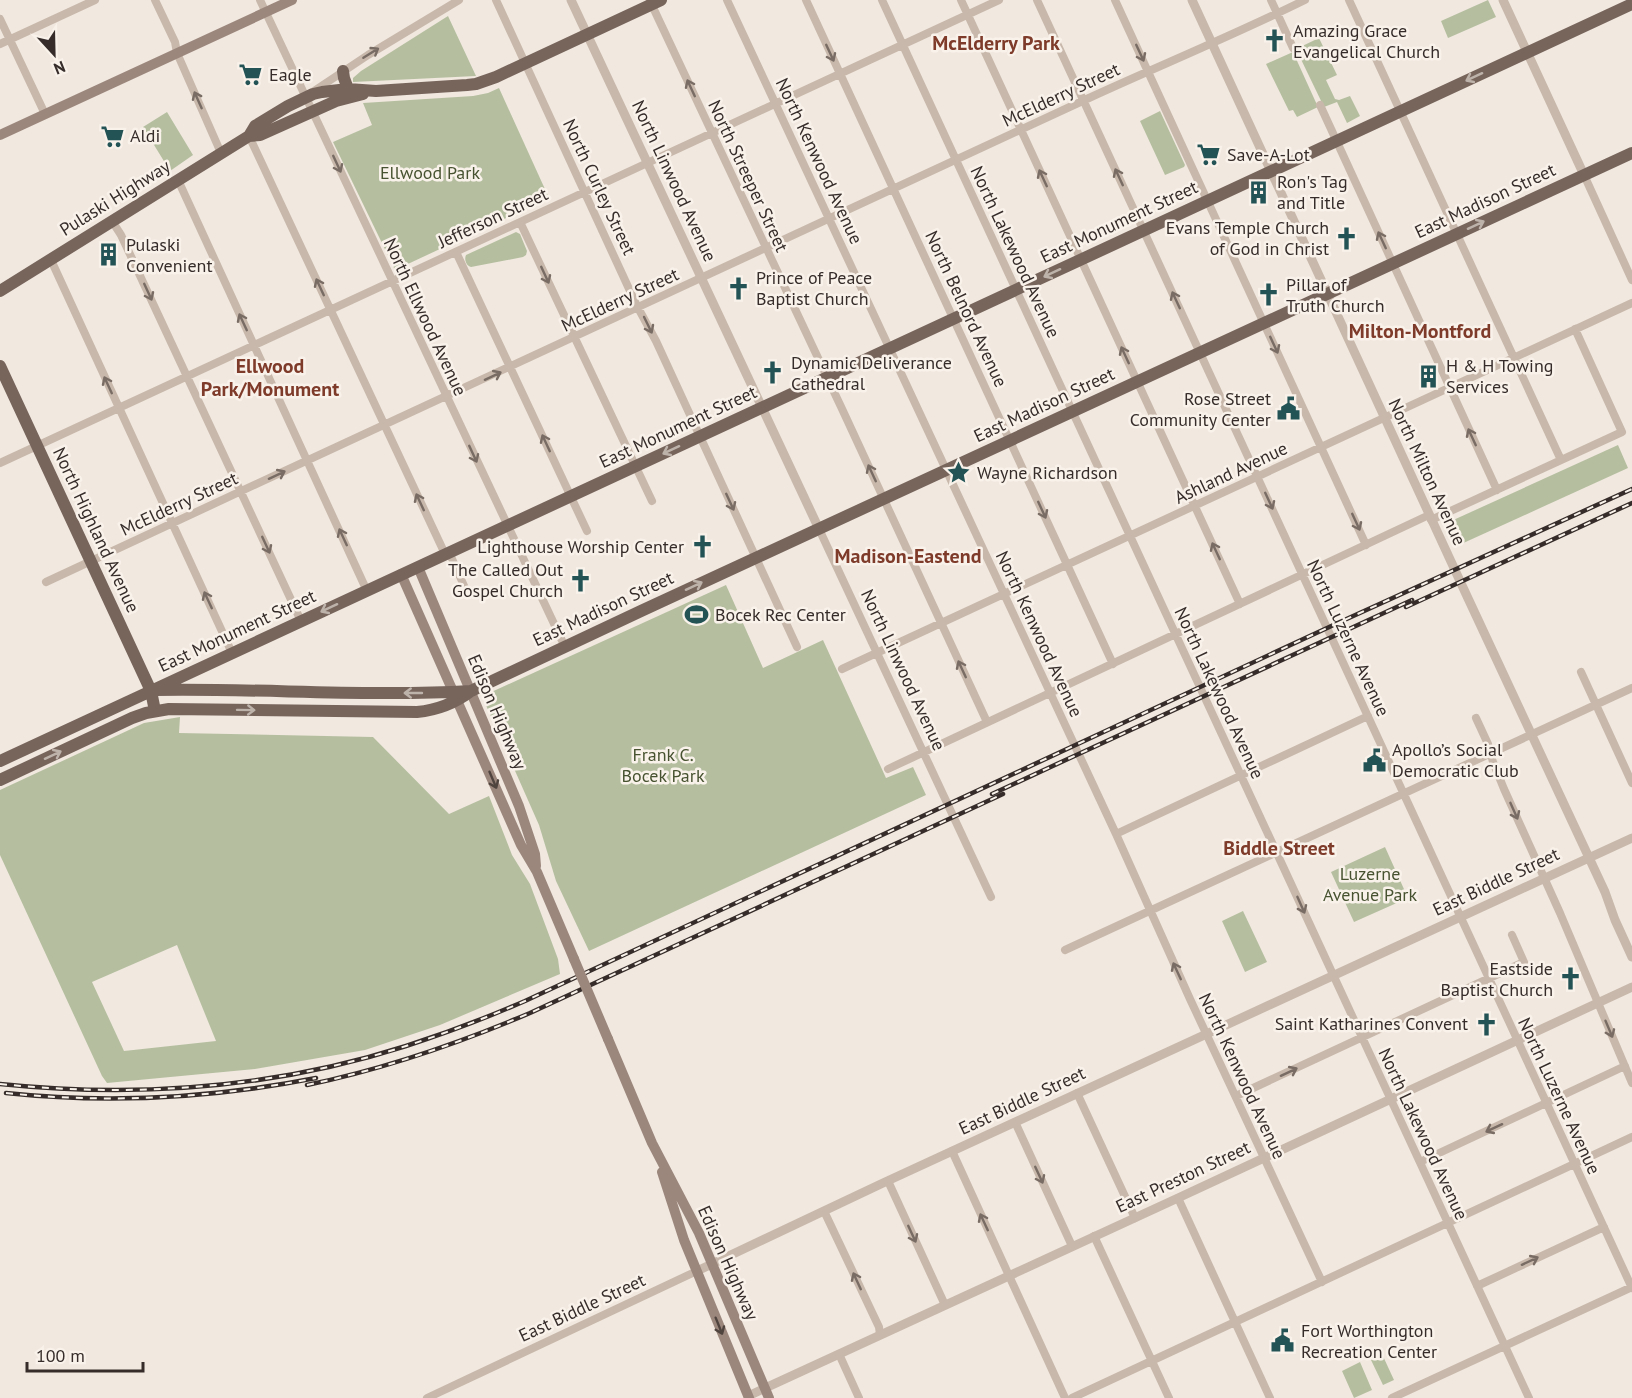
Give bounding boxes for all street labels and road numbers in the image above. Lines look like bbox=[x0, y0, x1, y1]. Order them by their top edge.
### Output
street label: McElderry Street bbox=[998, 57, 1123, 132]
street label: North Kenwood Avenue bbox=[771, 74, 868, 248]
street label: North Linwood Avenue bbox=[627, 96, 722, 265]
street label: North Streeper Street bbox=[703, 96, 794, 255]
street label: North Curley Street bbox=[558, 115, 641, 258]
street label: Pulaski Highway bbox=[55, 154, 175, 241]
street label: East Madison Street bbox=[1411, 158, 1559, 243]
street label: North Lakewood Avenue bbox=[966, 162, 1065, 341]
street label: East Monument Street bbox=[1036, 175, 1201, 268]
street label: Jefferson Street bbox=[433, 182, 551, 253]
street label: North Belnord Avenue bbox=[920, 227, 1013, 391]
street label: North Ellwood Avenue bbox=[379, 234, 472, 399]
street label: McElderry Street bbox=[557, 262, 682, 337]
street label: East Madison Street bbox=[970, 362, 1118, 447]
street label: East Monument Street bbox=[595, 380, 760, 473]
street label: North Milton Avenue bbox=[1383, 395, 1472, 549]
street label: Ashland Avenue bbox=[1171, 436, 1291, 509]
street label: North Highland Avenue bbox=[48, 443, 145, 616]
street label: McElderry Street bbox=[116, 466, 241, 541]
street label: North Kenwood Avenue bbox=[991, 547, 1088, 721]
street label: North Luzerne Avenue bbox=[1302, 556, 1395, 720]
street label: East Madison Street bbox=[529, 566, 677, 651]
street label: East Monument Street bbox=[154, 584, 319, 677]
street label: North Linwood Avenue bbox=[856, 585, 951, 754]
street label: North Lakewood Avenue bbox=[1170, 603, 1269, 782]
street label: Edison Highway bbox=[463, 651, 532, 773]
street label: East Biddle Street bbox=[1429, 842, 1563, 921]
street label: North Kenwood Avenue bbox=[1194, 989, 1291, 1163]
street label: North Luzerne Avenue bbox=[1513, 1014, 1606, 1178]
street label: North Lakewood Avenue bbox=[1374, 1044, 1473, 1223]
street label: East Biddle Street bbox=[955, 1061, 1089, 1140]
street label: East Preston Street bbox=[1112, 1135, 1254, 1218]
street label: Edison Highway bbox=[693, 1202, 764, 1324]
street label: East Biddle Street bbox=[515, 1268, 649, 1347]

